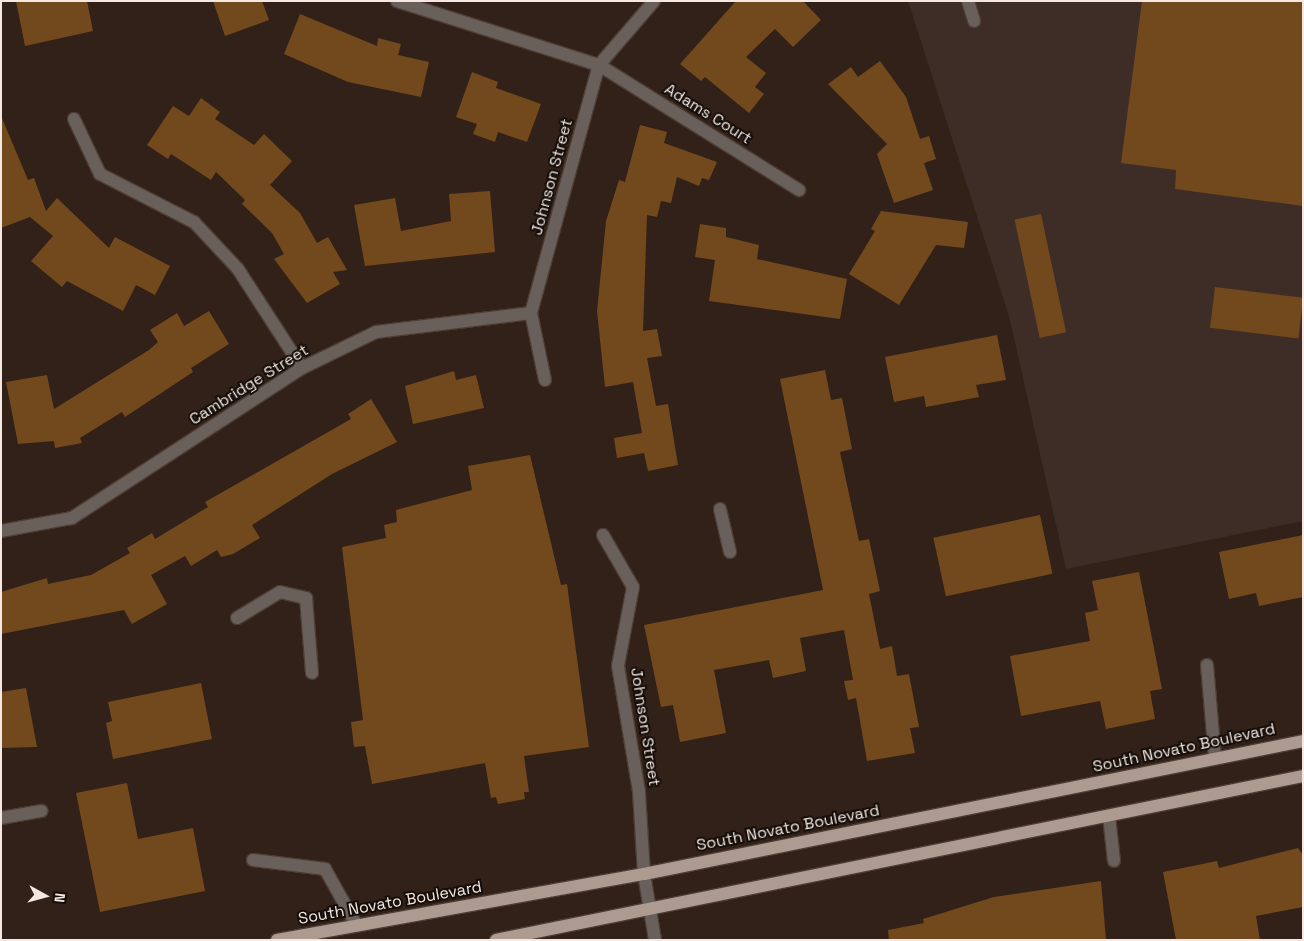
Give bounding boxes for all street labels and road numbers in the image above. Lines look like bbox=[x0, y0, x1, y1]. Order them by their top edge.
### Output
street label: Adams Court bbox=[661, 80, 755, 148]
street label: Johnson Street bbox=[527, 117, 577, 237]
street label: Cambridge Street bbox=[186, 341, 312, 429]
street label: Johnson Street bbox=[626, 666, 664, 788]
street label: South Novato Boulevard bbox=[1091, 719, 1277, 777]
street label: South Novato Boulevard bbox=[695, 801, 881, 855]
street label: South Novato Boulevard bbox=[297, 877, 483, 929]

